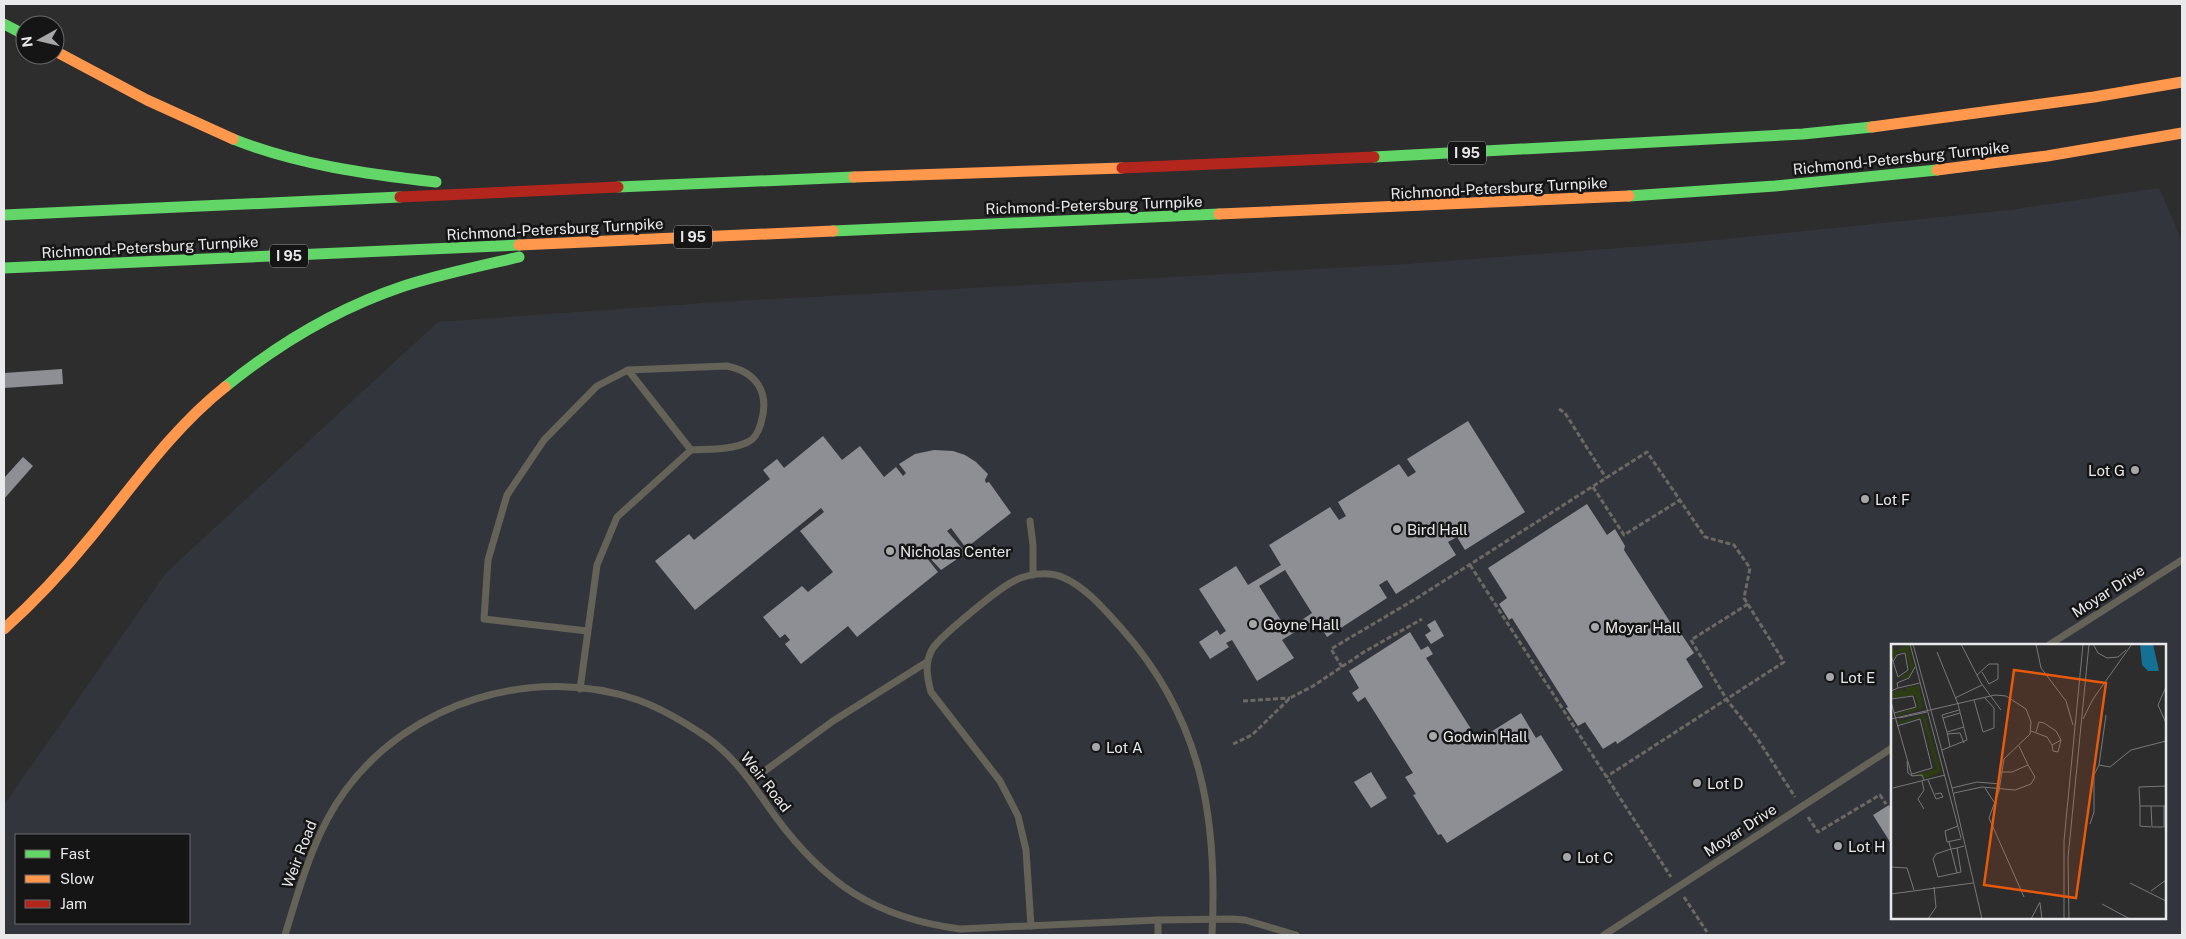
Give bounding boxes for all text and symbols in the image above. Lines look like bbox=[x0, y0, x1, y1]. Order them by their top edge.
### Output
north arrow bbox=[15, 15, 65, 65]
text: N bbox=[18, 35, 36, 48]
street label: Richmond-Petersburg Turnpike bbox=[1792, 138, 2010, 178]
road number: I 95 bbox=[1448, 142, 1486, 164]
street label: Richmond-Petersburg Turnpike bbox=[1390, 174, 1608, 202]
street label: Richmond-Petersburg Turnpike bbox=[985, 193, 1203, 217]
street label: Richmond-Petersburg Turnpike bbox=[446, 215, 664, 243]
road number: I 95 bbox=[674, 226, 712, 248]
street label: Richmond-Petersburg Turnpike bbox=[41, 233, 259, 261]
road number: I 95 bbox=[270, 245, 308, 268]
place label: Lot G bbox=[2088, 462, 2125, 479]
marker: Lot G bbox=[2129, 464, 2141, 476]
place label: Lot F bbox=[1875, 491, 1910, 508]
marker: Lot F bbox=[1859, 493, 1871, 505]
place label: Bird Hall bbox=[1407, 521, 1468, 538]
marker: Bird Hall bbox=[1391, 523, 1403, 535]
place label: Nicholas Center bbox=[900, 543, 1011, 560]
marker: Nicholas Center bbox=[884, 545, 896, 557]
street label: Moyar Drive bbox=[2069, 561, 2147, 621]
place label: Goyne Hall bbox=[1263, 616, 1340, 633]
marker: Goyne Hall bbox=[1247, 618, 1259, 630]
place label: Moyar Hall bbox=[1605, 619, 1681, 636]
marker: Moyar Hall bbox=[1589, 621, 1601, 633]
inset map bbox=[1891, 644, 2166, 919]
place label: Lot E bbox=[1840, 669, 1875, 686]
marker: Lot E bbox=[1824, 671, 1836, 683]
place label: Godwin Hall bbox=[1443, 728, 1528, 745]
marker: Godwin Hall bbox=[1427, 730, 1439, 742]
place label: Lot A bbox=[1106, 739, 1143, 756]
marker: Lot A bbox=[1090, 741, 1102, 753]
street label: Weir Road bbox=[737, 749, 795, 815]
place label: Lot D bbox=[1707, 775, 1743, 792]
marker: Lot D bbox=[1691, 777, 1703, 789]
street label: Moyar Drive bbox=[1701, 800, 1779, 860]
street label: Weir Road bbox=[278, 818, 320, 890]
legend bbox=[15, 834, 190, 924]
place label: Lot H bbox=[1848, 838, 1885, 855]
marker: Lot H bbox=[1832, 840, 1844, 852]
text: Fast bbox=[60, 845, 90, 862]
place label: Lot C bbox=[1577, 849, 1613, 866]
marker: Lot C bbox=[1561, 851, 1573, 863]
text: Slow bbox=[60, 870, 95, 887]
text: Jam bbox=[60, 895, 87, 912]

